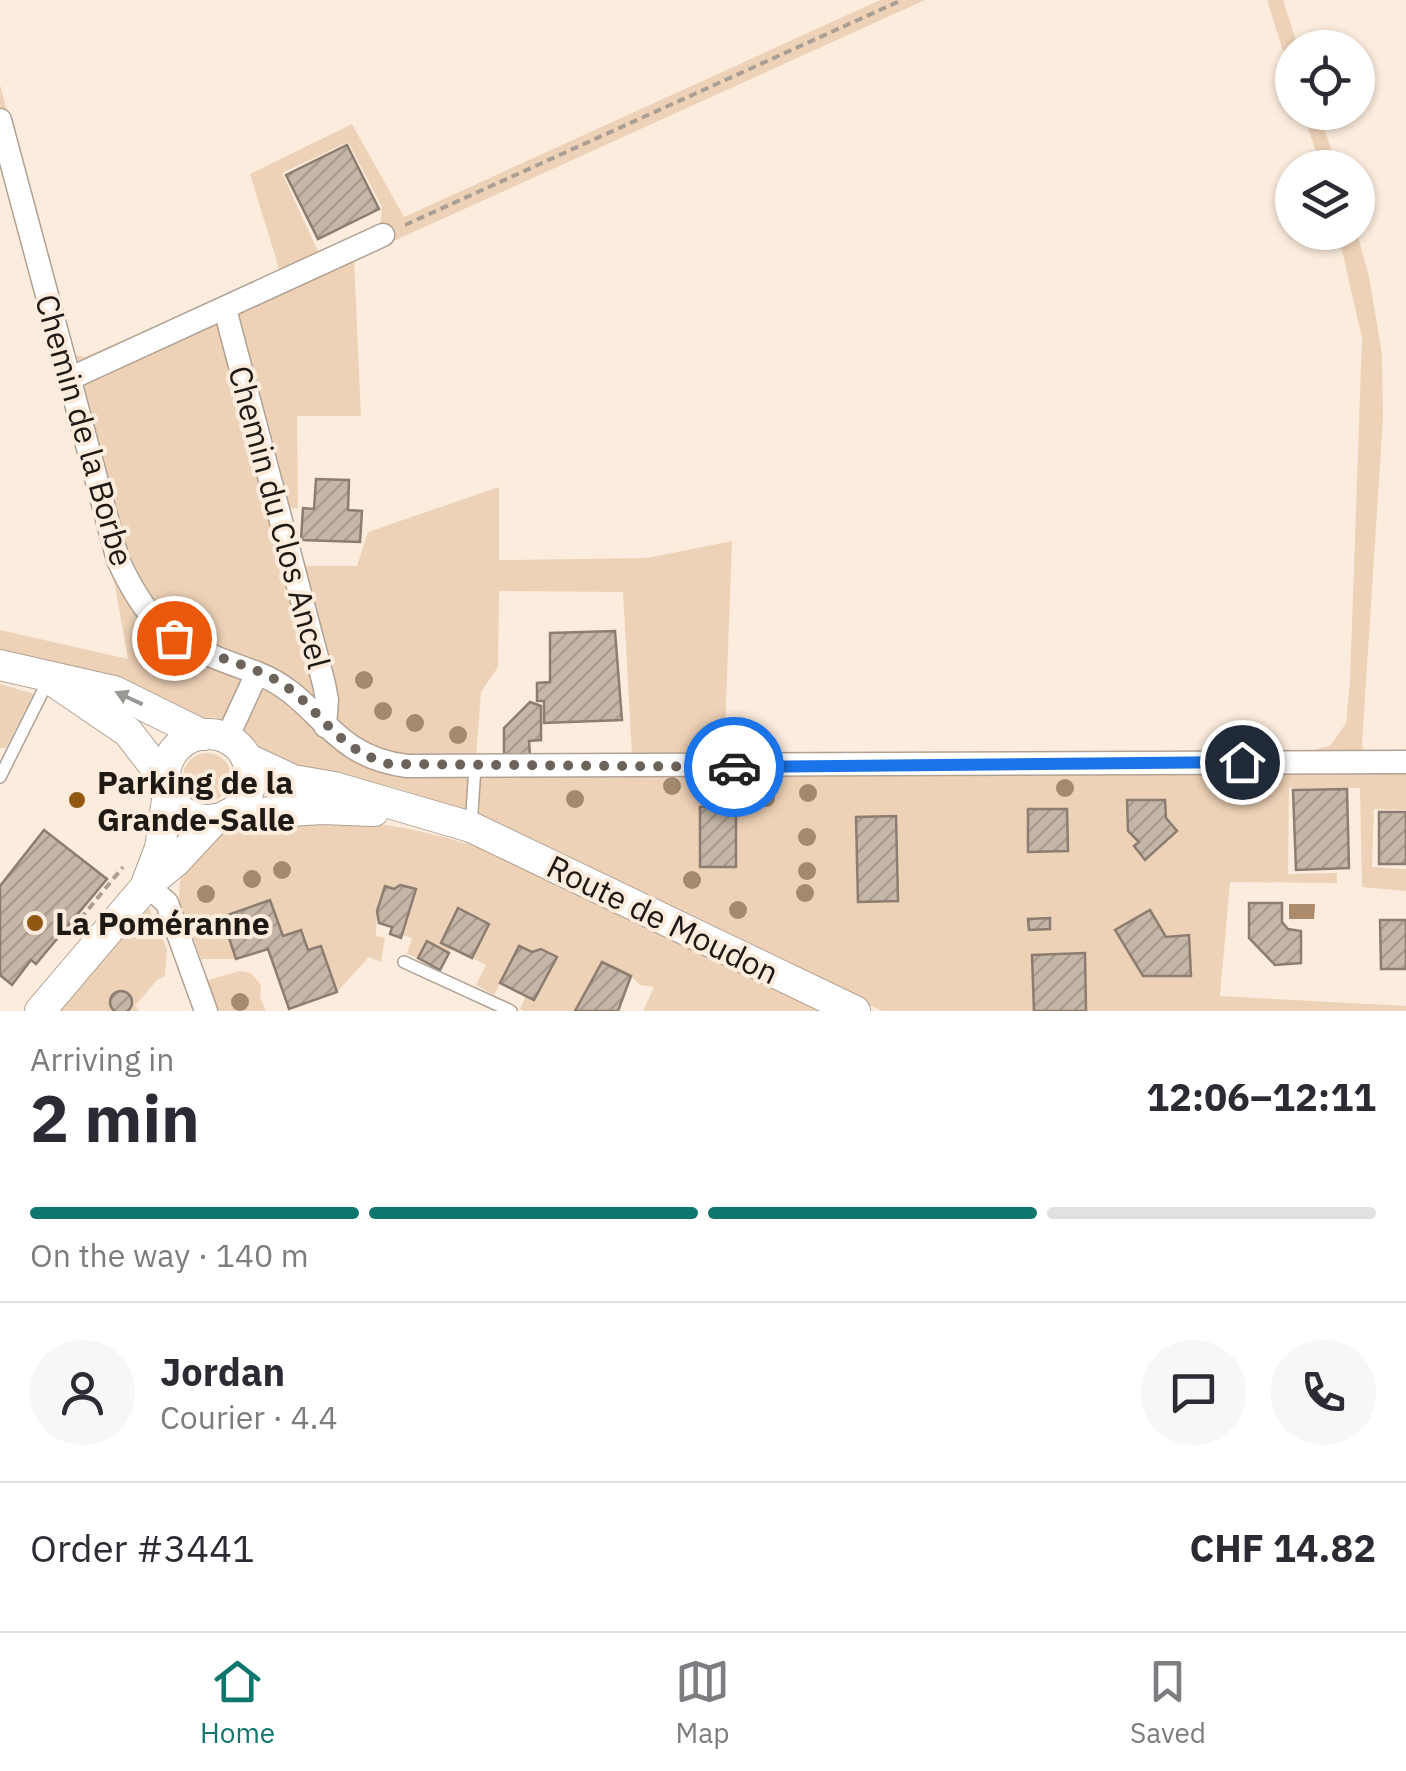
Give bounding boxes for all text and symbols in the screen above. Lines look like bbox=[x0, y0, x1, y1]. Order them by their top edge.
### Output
map controls bbox=[1275, 30, 1375, 250]
button: locate bbox=[1275, 30, 1375, 130]
button: layers bbox=[1275, 150, 1375, 250]
street label: Chemin de la Borbe bbox=[26, 289, 144, 571]
street label: Chemin du Clos Ancel bbox=[219, 361, 341, 673]
pin bbox=[132, 596, 217, 681]
icon: bag bbox=[147, 611, 202, 666]
one-way arrow bbox=[114, 690, 143, 707]
courier bbox=[684, 717, 784, 817]
pin bbox=[1200, 720, 1285, 805]
icon: home bbox=[1215, 735, 1270, 790]
icon: car bbox=[707, 740, 762, 795]
place label: Parking de la Grande-Salle bbox=[97, 761, 295, 840]
marker: Parking de la Grande-Salle bbox=[66, 789, 88, 811]
street label: Route de Moudon bbox=[540, 845, 786, 993]
place label: La Poméranne bbox=[55, 902, 270, 944]
marker: La Poméranne bbox=[24, 912, 46, 934]
text: Arriving in bbox=[30, 1038, 175, 1080]
text: 12:06–12:11 bbox=[1146, 1072, 1376, 1121]
text: 2 min bbox=[30, 1075, 200, 1160]
text: On the way · 140 m bbox=[30, 1234, 309, 1276]
button: person bbox=[30, 1340, 135, 1445]
button: chat bbox=[1141, 1340, 1246, 1445]
button: phone bbox=[1271, 1340, 1376, 1445]
text: Jordan bbox=[160, 1347, 285, 1396]
text: Courier · 4.4 bbox=[160, 1396, 338, 1438]
text: Order #3441 bbox=[30, 1523, 255, 1572]
text: CHF 14.82 bbox=[1190, 1523, 1376, 1572]
tab: Home bbox=[200, 1654, 275, 1751]
tab: Map bbox=[675, 1654, 730, 1751]
tab: Saved bbox=[1130, 1654, 1206, 1751]

